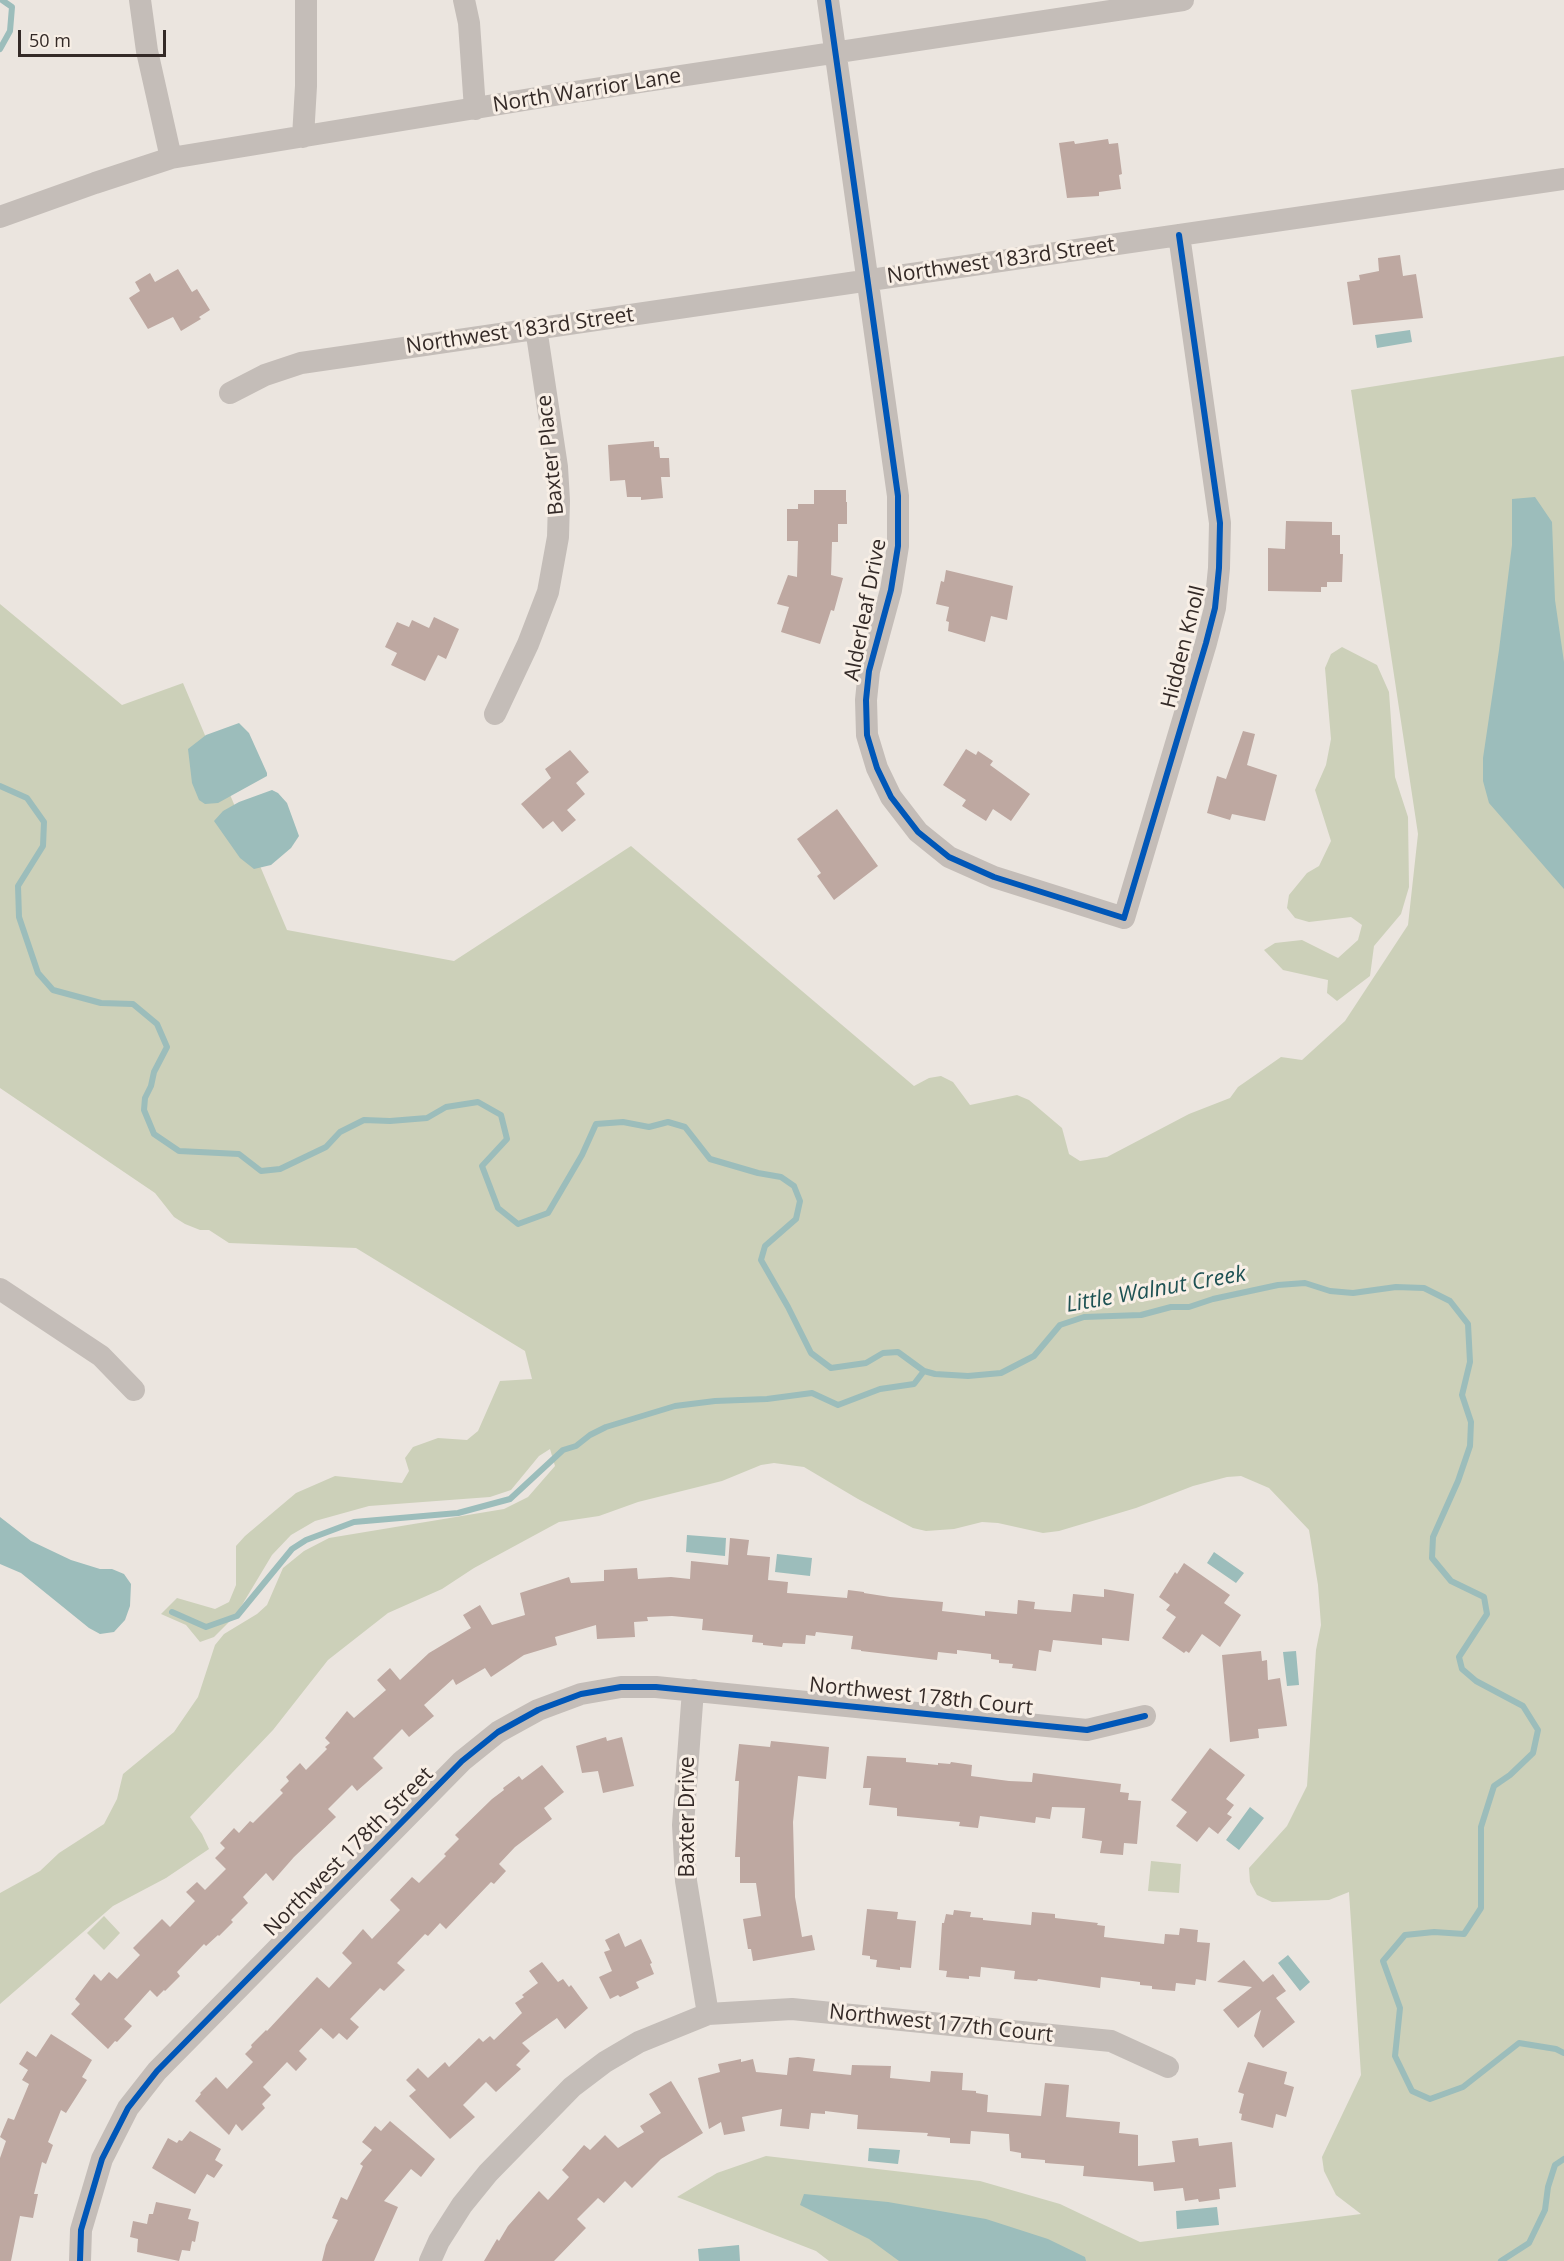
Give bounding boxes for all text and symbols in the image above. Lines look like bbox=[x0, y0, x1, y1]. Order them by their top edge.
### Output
scale bar bbox=[21, 18, 170, 56]
text: 50 m bbox=[29, 28, 71, 52]
street label: North Warrior Lane bbox=[491, 64, 683, 118]
street label: Northwest 183rd Street bbox=[885, 233, 1117, 289]
street label: Northwest 183rd Street bbox=[404, 303, 636, 359]
street label: Baxter Place bbox=[532, 394, 570, 516]
street label: Alderleaf Drive bbox=[840, 537, 892, 683]
street label: Hidden Knoll bbox=[1157, 583, 1211, 711]
water label: Little Walnut Creek bbox=[1064, 1261, 1248, 1319]
street label: Northwest 178th Court bbox=[808, 1673, 1034, 1721]
street label: Baxter Drive bbox=[675, 1757, 701, 1877]
street label: Northwest 178th Street bbox=[259, 1762, 439, 1942]
street label: Northwest 177th Court bbox=[828, 2000, 1054, 2048]

